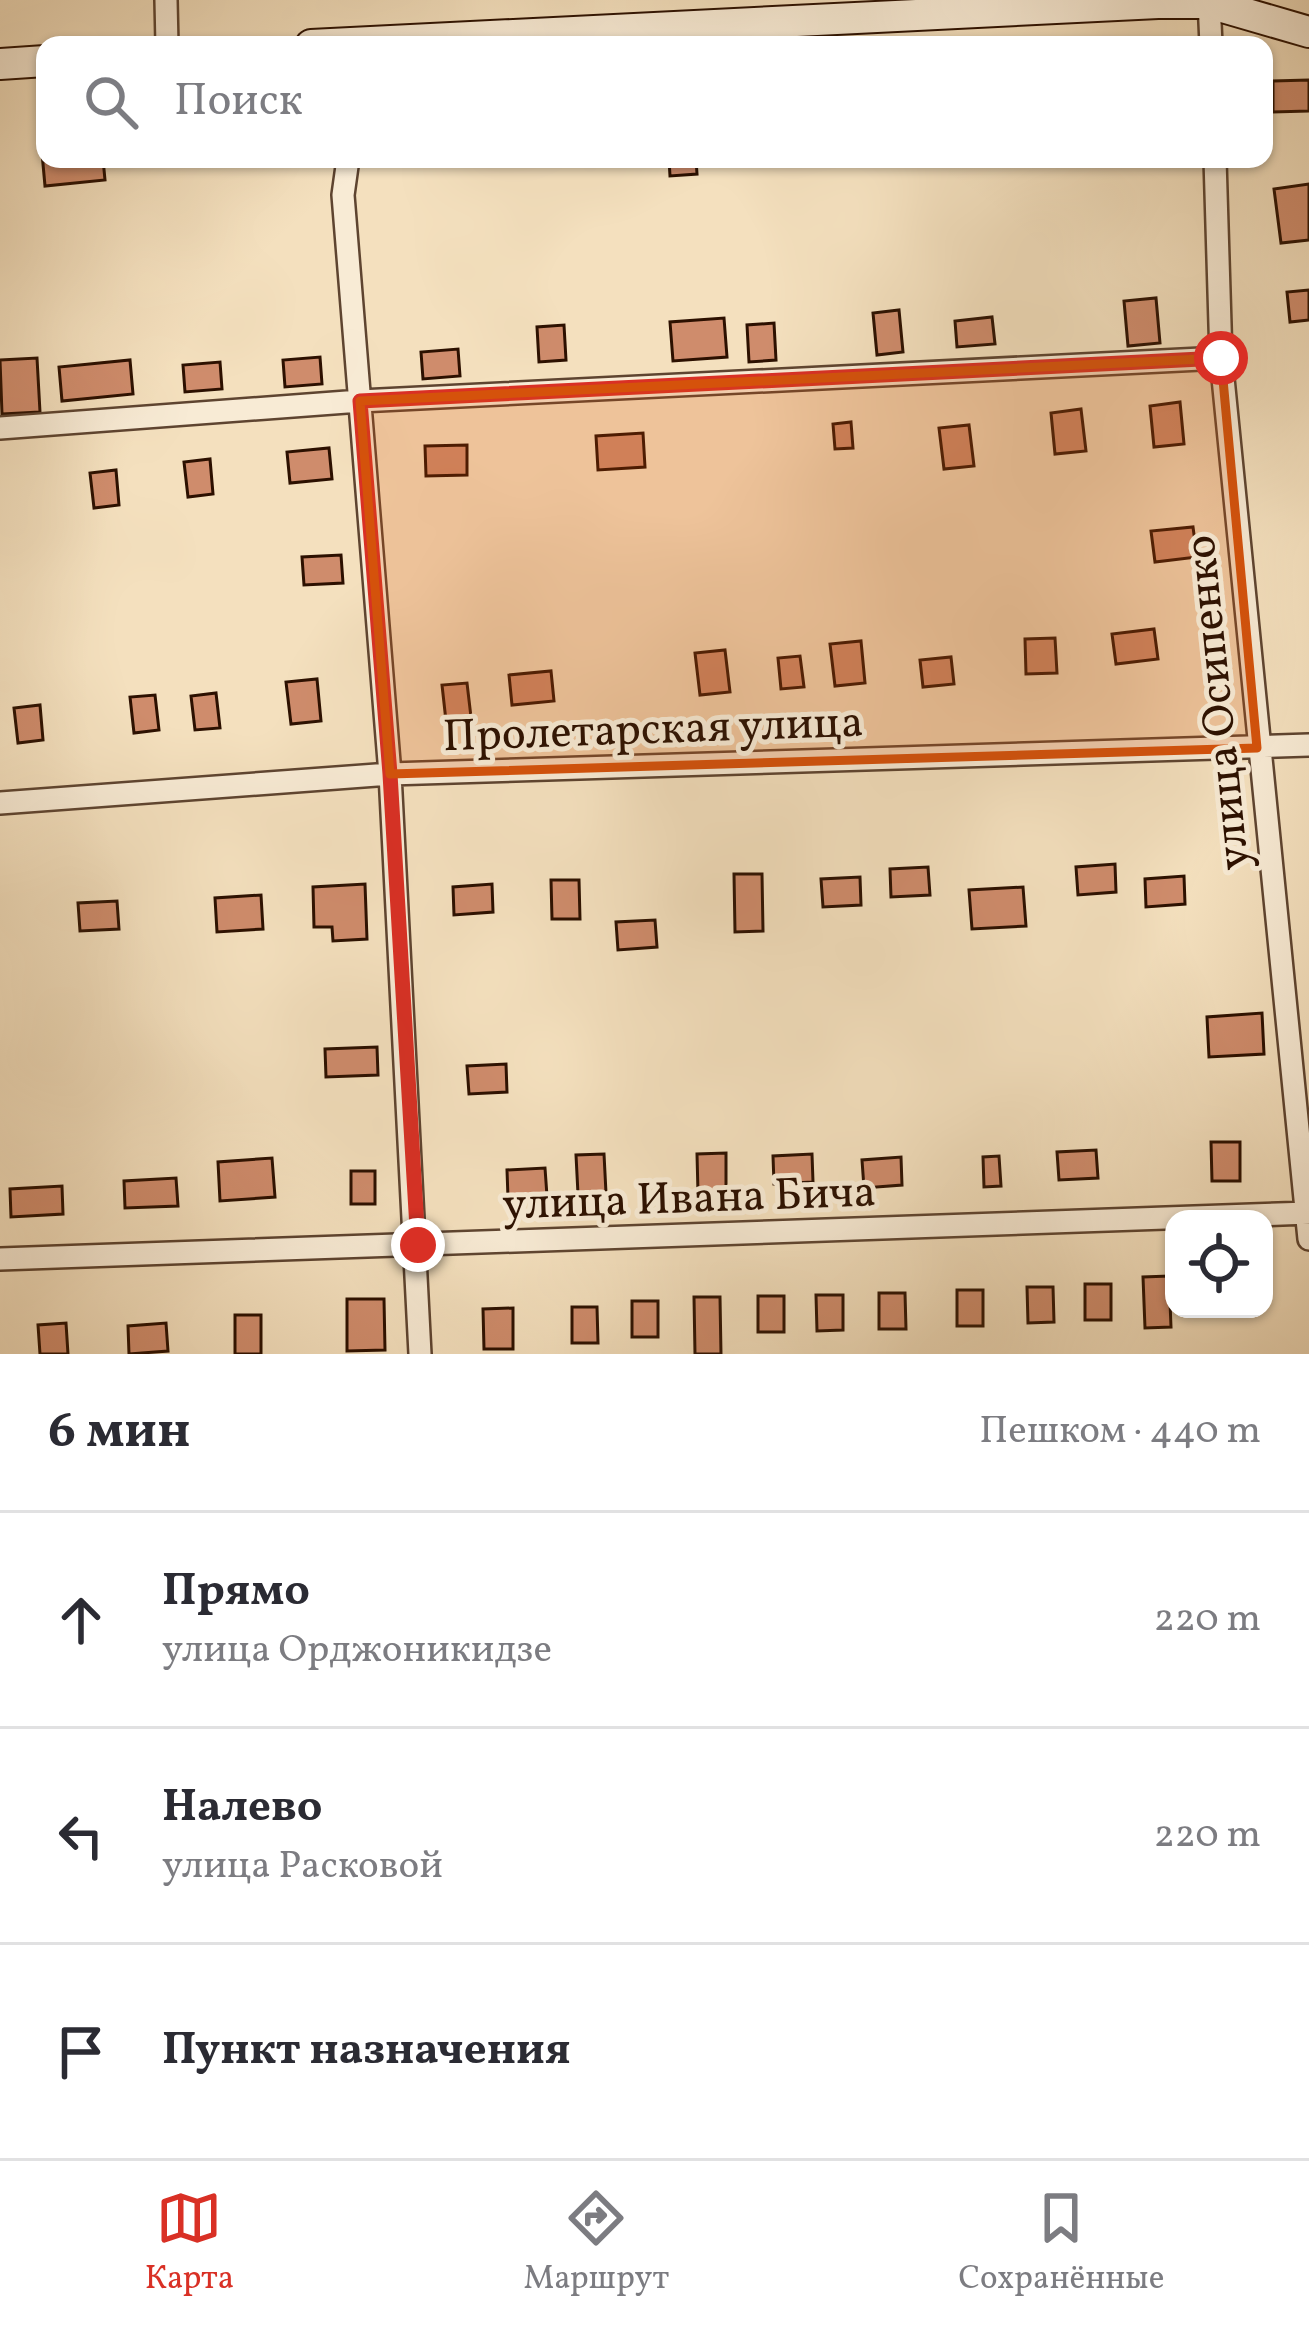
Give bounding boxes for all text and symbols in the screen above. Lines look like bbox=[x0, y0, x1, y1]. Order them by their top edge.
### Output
search box bbox=[36, 36, 1273, 168]
icon: search bbox=[78, 69, 144, 135]
text: Поиск bbox=[174, 71, 303, 134]
route start bbox=[1194, 331, 1248, 385]
street label: улица Осипенко bbox=[1171, 532, 1268, 873]
street label: Пролетарская улица bbox=[442, 693, 865, 770]
street label: улица Ивана Бича bbox=[501, 1162, 877, 1239]
map controls bbox=[1165, 1210, 1273, 1318]
button: locate bbox=[1165, 1210, 1273, 1318]
route end bbox=[391, 1218, 445, 1272]
text: 6 мин bbox=[48, 1397, 190, 1468]
text: Пешком · 440 m bbox=[979, 1405, 1261, 1459]
text: Прямо bbox=[162, 1561, 310, 1624]
icon: ahead bbox=[48, 1587, 114, 1653]
text: 220 m bbox=[1154, 1593, 1261, 1647]
text: улица Орджоникидзе bbox=[162, 1624, 552, 1678]
text: Налево bbox=[162, 1777, 323, 1840]
icon: left bbox=[48, 1803, 114, 1869]
text: 220 m bbox=[1154, 1809, 1261, 1863]
text: улица Расковой bbox=[162, 1840, 443, 1894]
icon: arrive bbox=[48, 2019, 114, 2085]
text: Пункт назначения bbox=[162, 2020, 571, 2083]
tab: Карта bbox=[145, 2185, 234, 2303]
tab: Маршрут bbox=[524, 2185, 669, 2303]
tab: Сохранённые bbox=[958, 2185, 1164, 2303]

